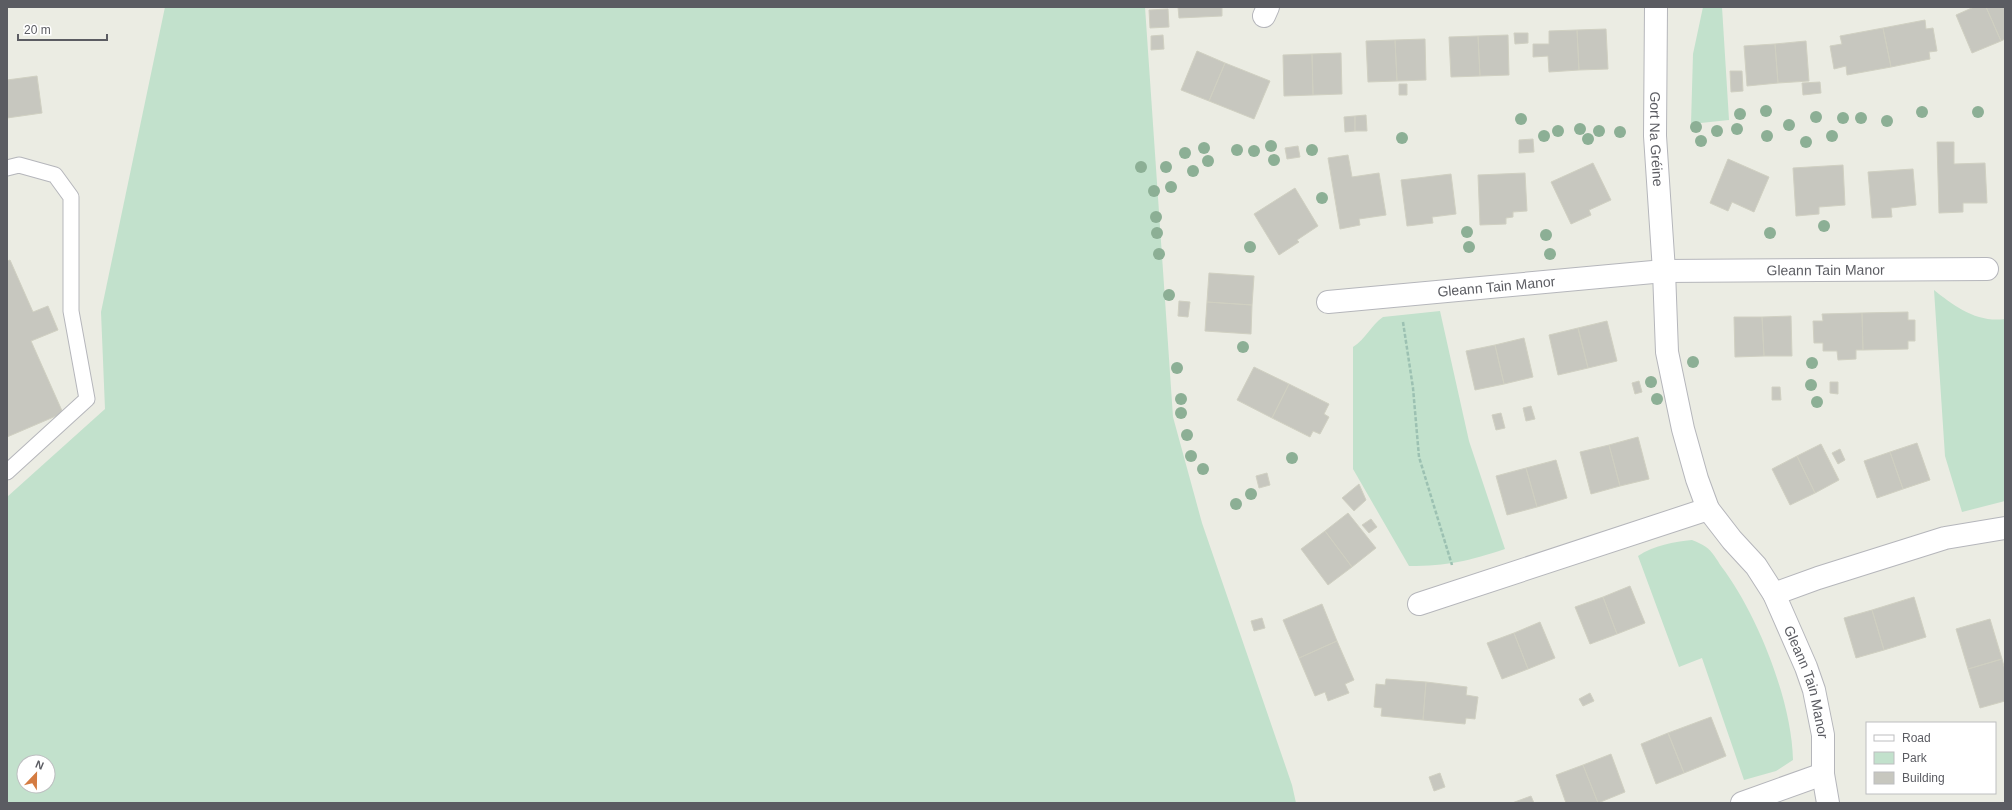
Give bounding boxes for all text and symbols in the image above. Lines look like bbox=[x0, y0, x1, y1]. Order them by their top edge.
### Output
scale bar bbox=[18, 16, 107, 42]
text: 20 m bbox=[24, 23, 51, 37]
street label: Gort Na Gréine bbox=[1647, 91, 1666, 187]
street label: Gleann Tain Manor bbox=[1766, 262, 1885, 278]
street label: Gleann Tain Manor bbox=[1437, 273, 1556, 300]
street label: Gleann Tain Manor bbox=[1781, 623, 1831, 739]
legend bbox=[1866, 722, 1996, 794]
text: Road bbox=[1902, 731, 1931, 745]
text: Park bbox=[1902, 751, 1928, 765]
north arrow bbox=[16, 754, 56, 794]
text: N bbox=[34, 758, 46, 772]
text: Building bbox=[1902, 771, 1945, 785]

